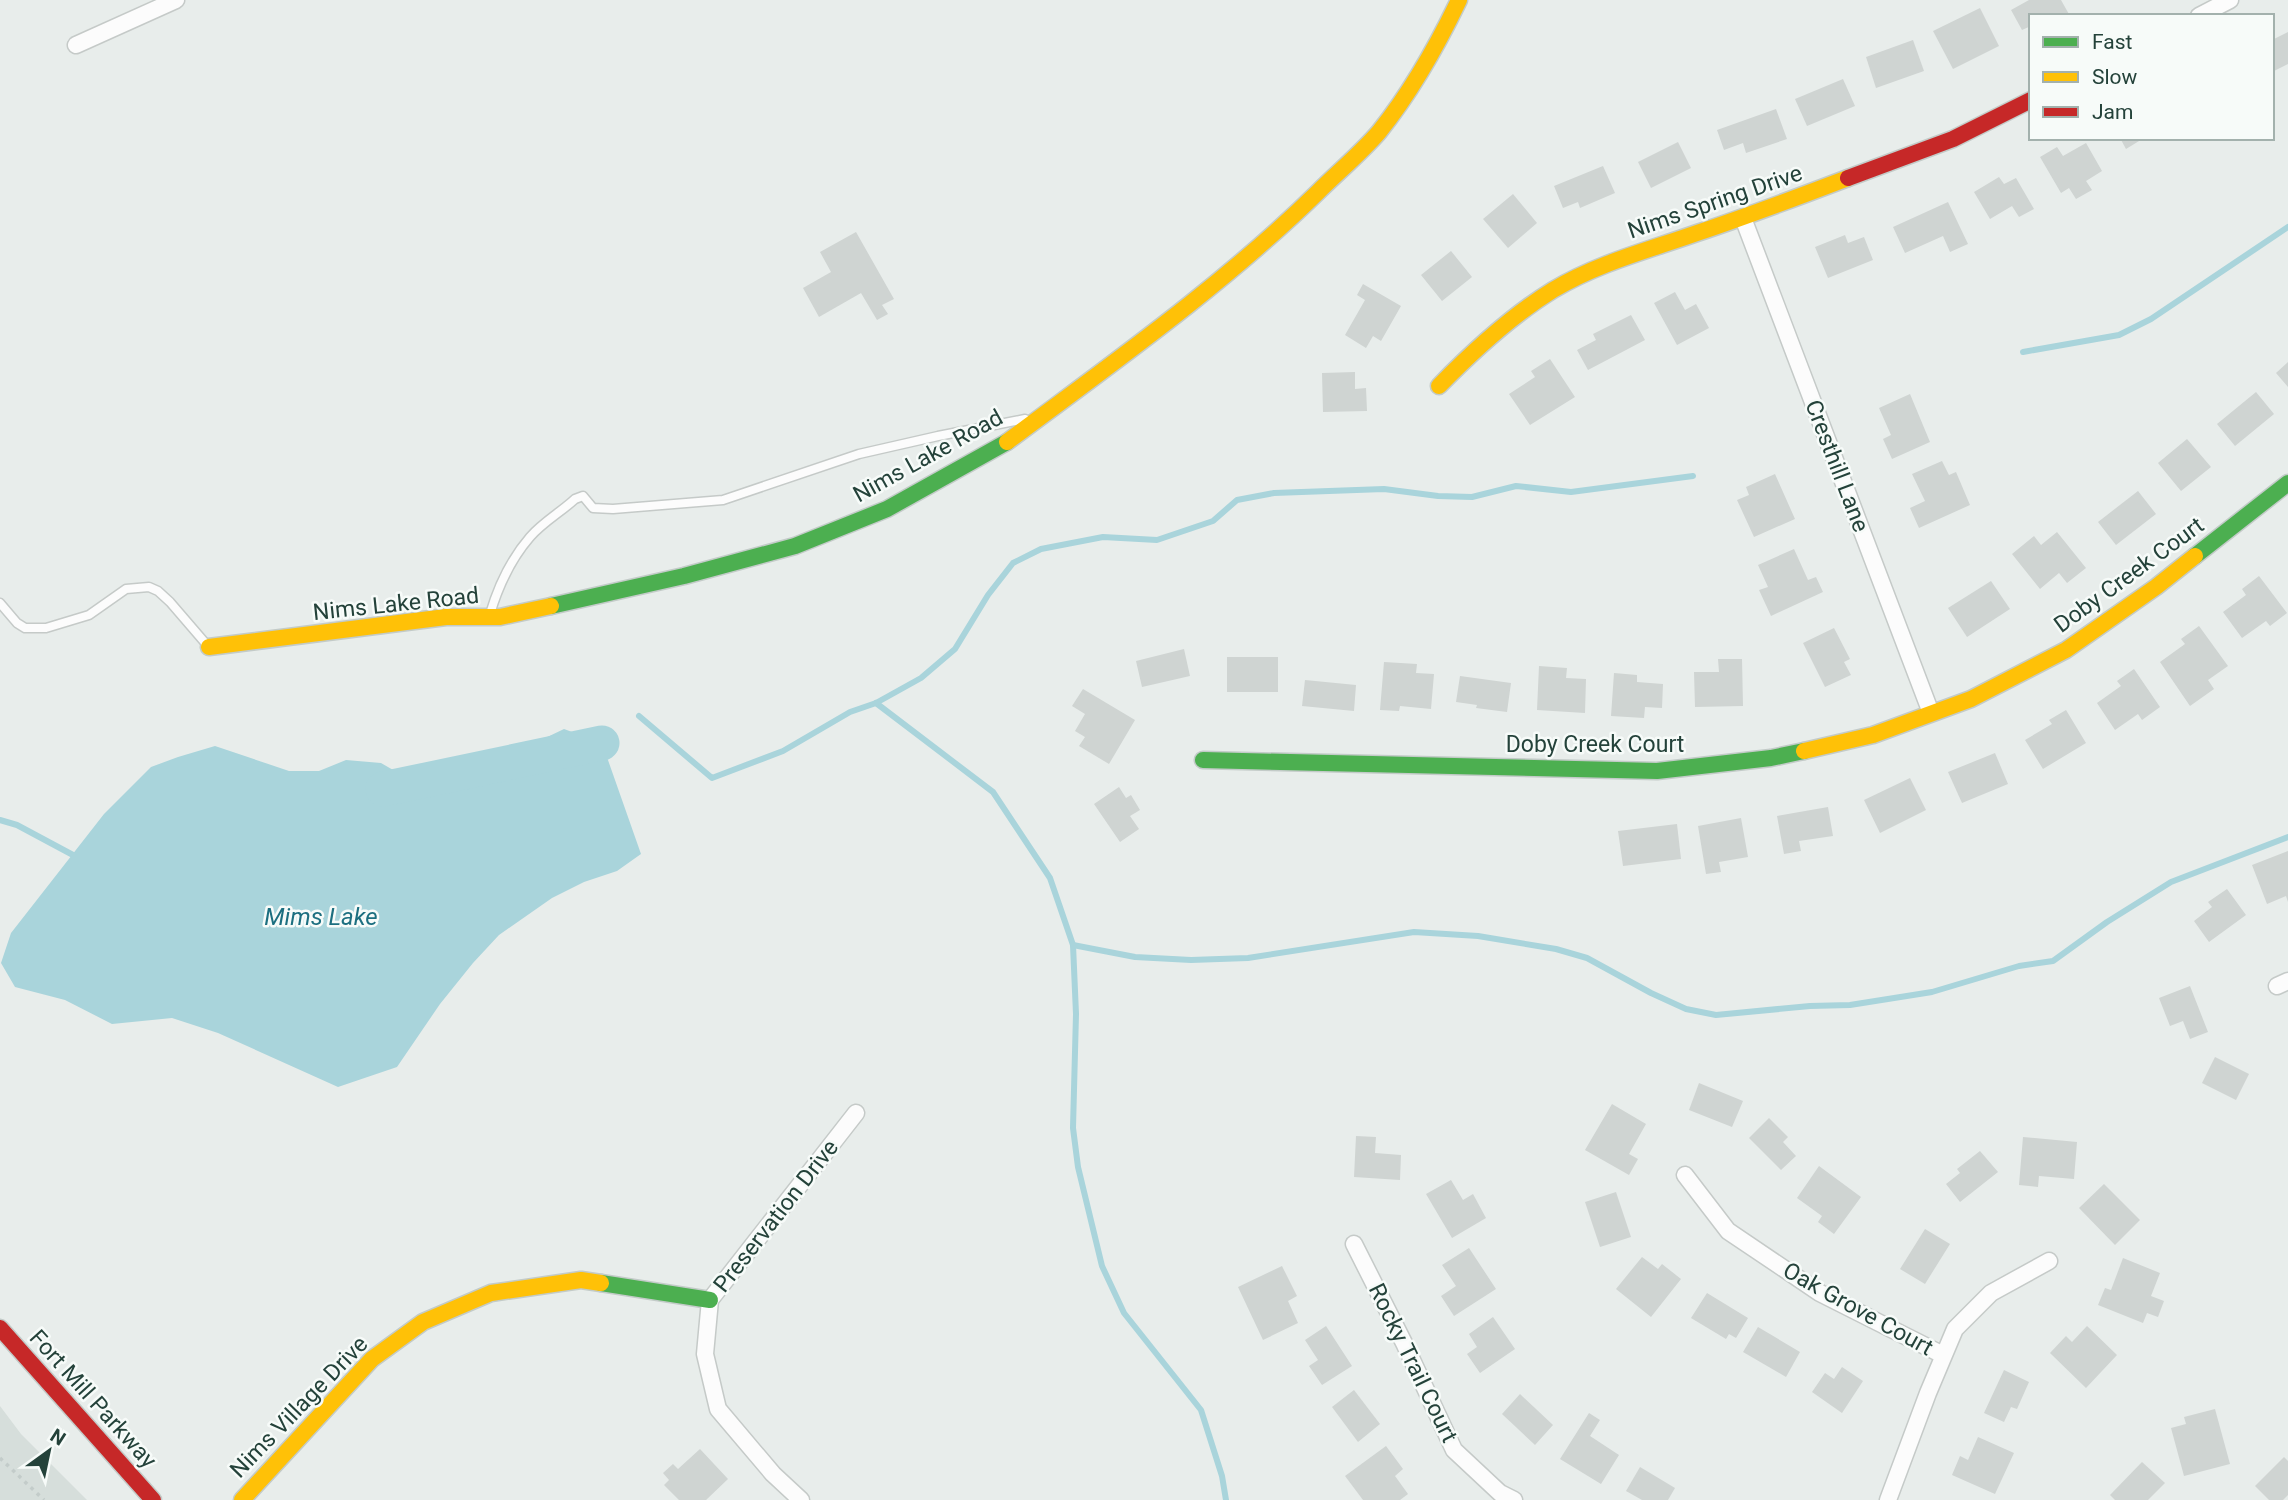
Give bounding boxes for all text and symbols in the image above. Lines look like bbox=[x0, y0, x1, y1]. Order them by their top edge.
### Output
legend bbox=[2029, 14, 2274, 140]
text: Fast bbox=[2092, 30, 2133, 54]
text: Slow bbox=[2092, 65, 2138, 89]
text: Jam bbox=[2092, 100, 2133, 124]
street label: Nims Spring Drive bbox=[1624, 159, 1806, 245]
street label: Cresthill Lane bbox=[1799, 396, 1875, 536]
street label: Nims Lake Road bbox=[849, 404, 1007, 508]
street label: Doby Creek Court bbox=[2049, 512, 2209, 638]
street label: Nims Lake Road bbox=[312, 582, 480, 626]
street label: Doby Creek Court bbox=[1506, 731, 1684, 758]
water label: Mims Lake bbox=[264, 903, 378, 931]
street label: Preservation Drive bbox=[708, 1134, 844, 1298]
street label: Oak Grove Court bbox=[1778, 1257, 1938, 1361]
street label: Rocky Trail Court bbox=[1363, 1279, 1463, 1447]
street label: Fort Mill Parkway bbox=[24, 1324, 162, 1474]
street label: Nims Village Drive bbox=[225, 1331, 373, 1483]
north arrow bbox=[14, 1416, 84, 1486]
text: N bbox=[46, 1424, 70, 1450]

